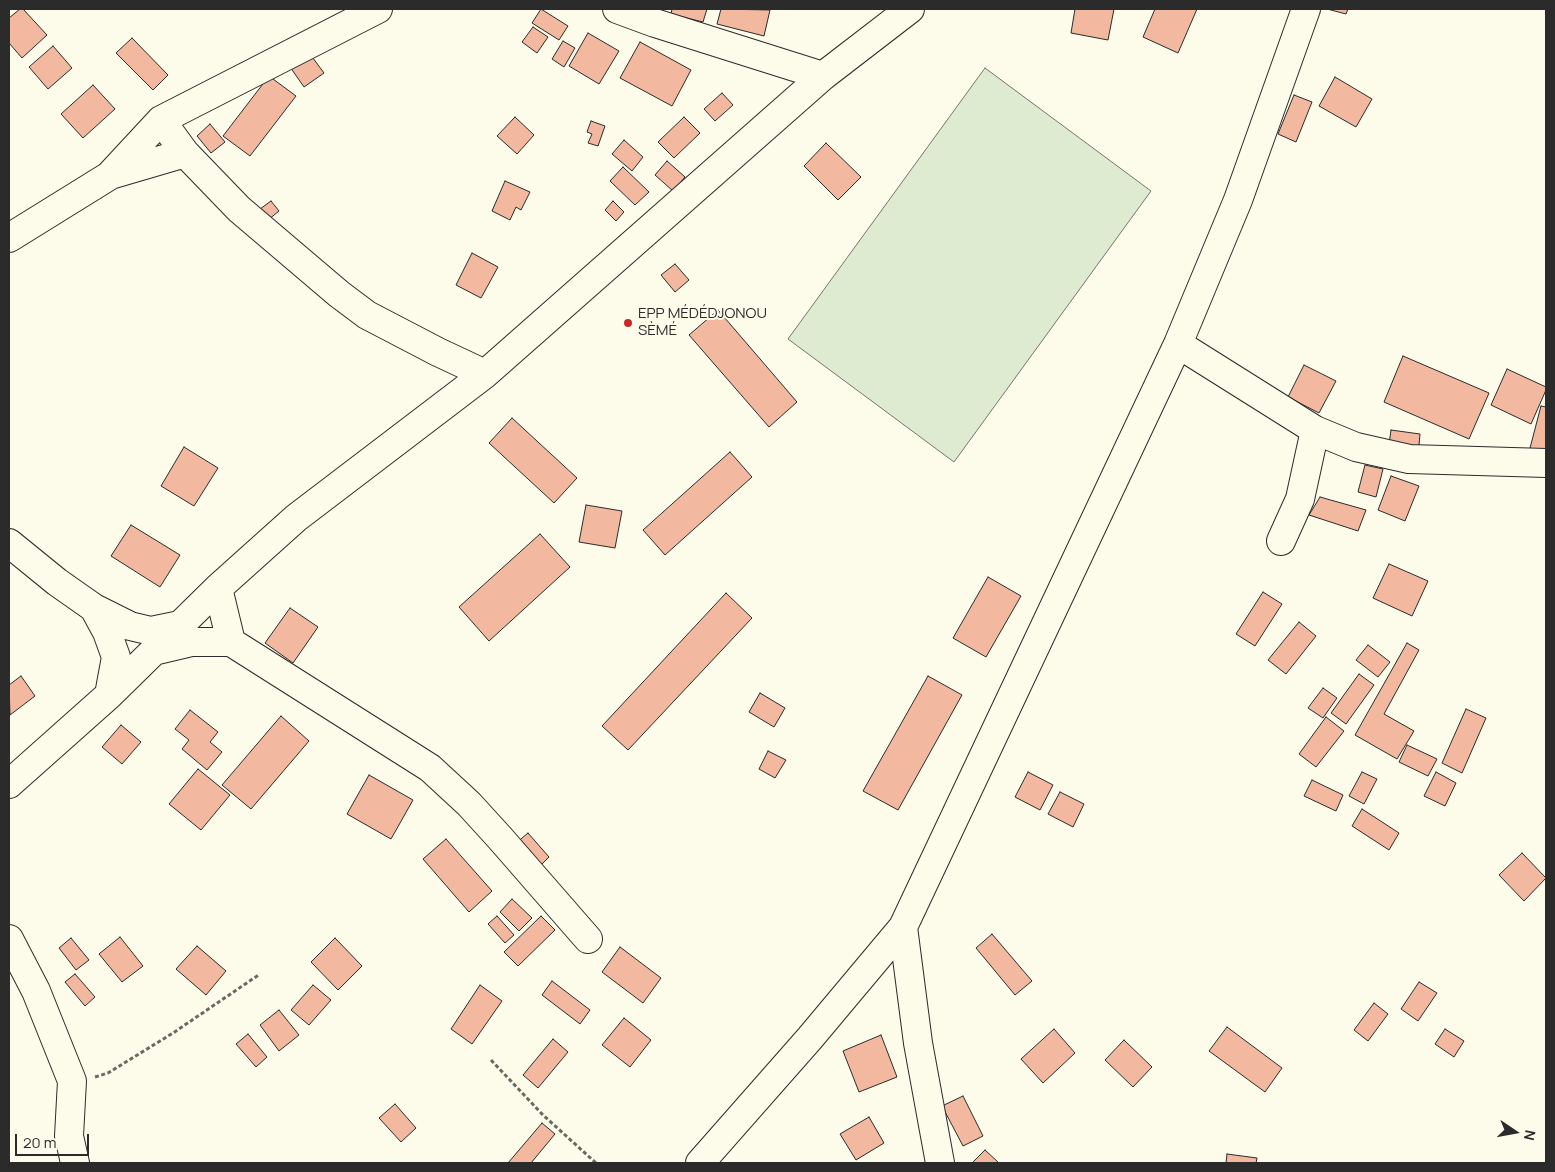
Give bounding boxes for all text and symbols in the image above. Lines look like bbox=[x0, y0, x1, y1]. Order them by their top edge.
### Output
place label: EPP MÉDÉDJONOU SÈMÉ bbox=[638, 305, 767, 340]
marker: EPP MÉDÉDJONOU SÈMÉ bbox=[622, 317, 634, 329]
north arrow bbox=[1490, 1107, 1540, 1157]
scale bar bbox=[18, 1124, 91, 1156]
text: N bbox=[1520, 1128, 1540, 1142]
text: 20 m bbox=[23, 1132, 56, 1153]

